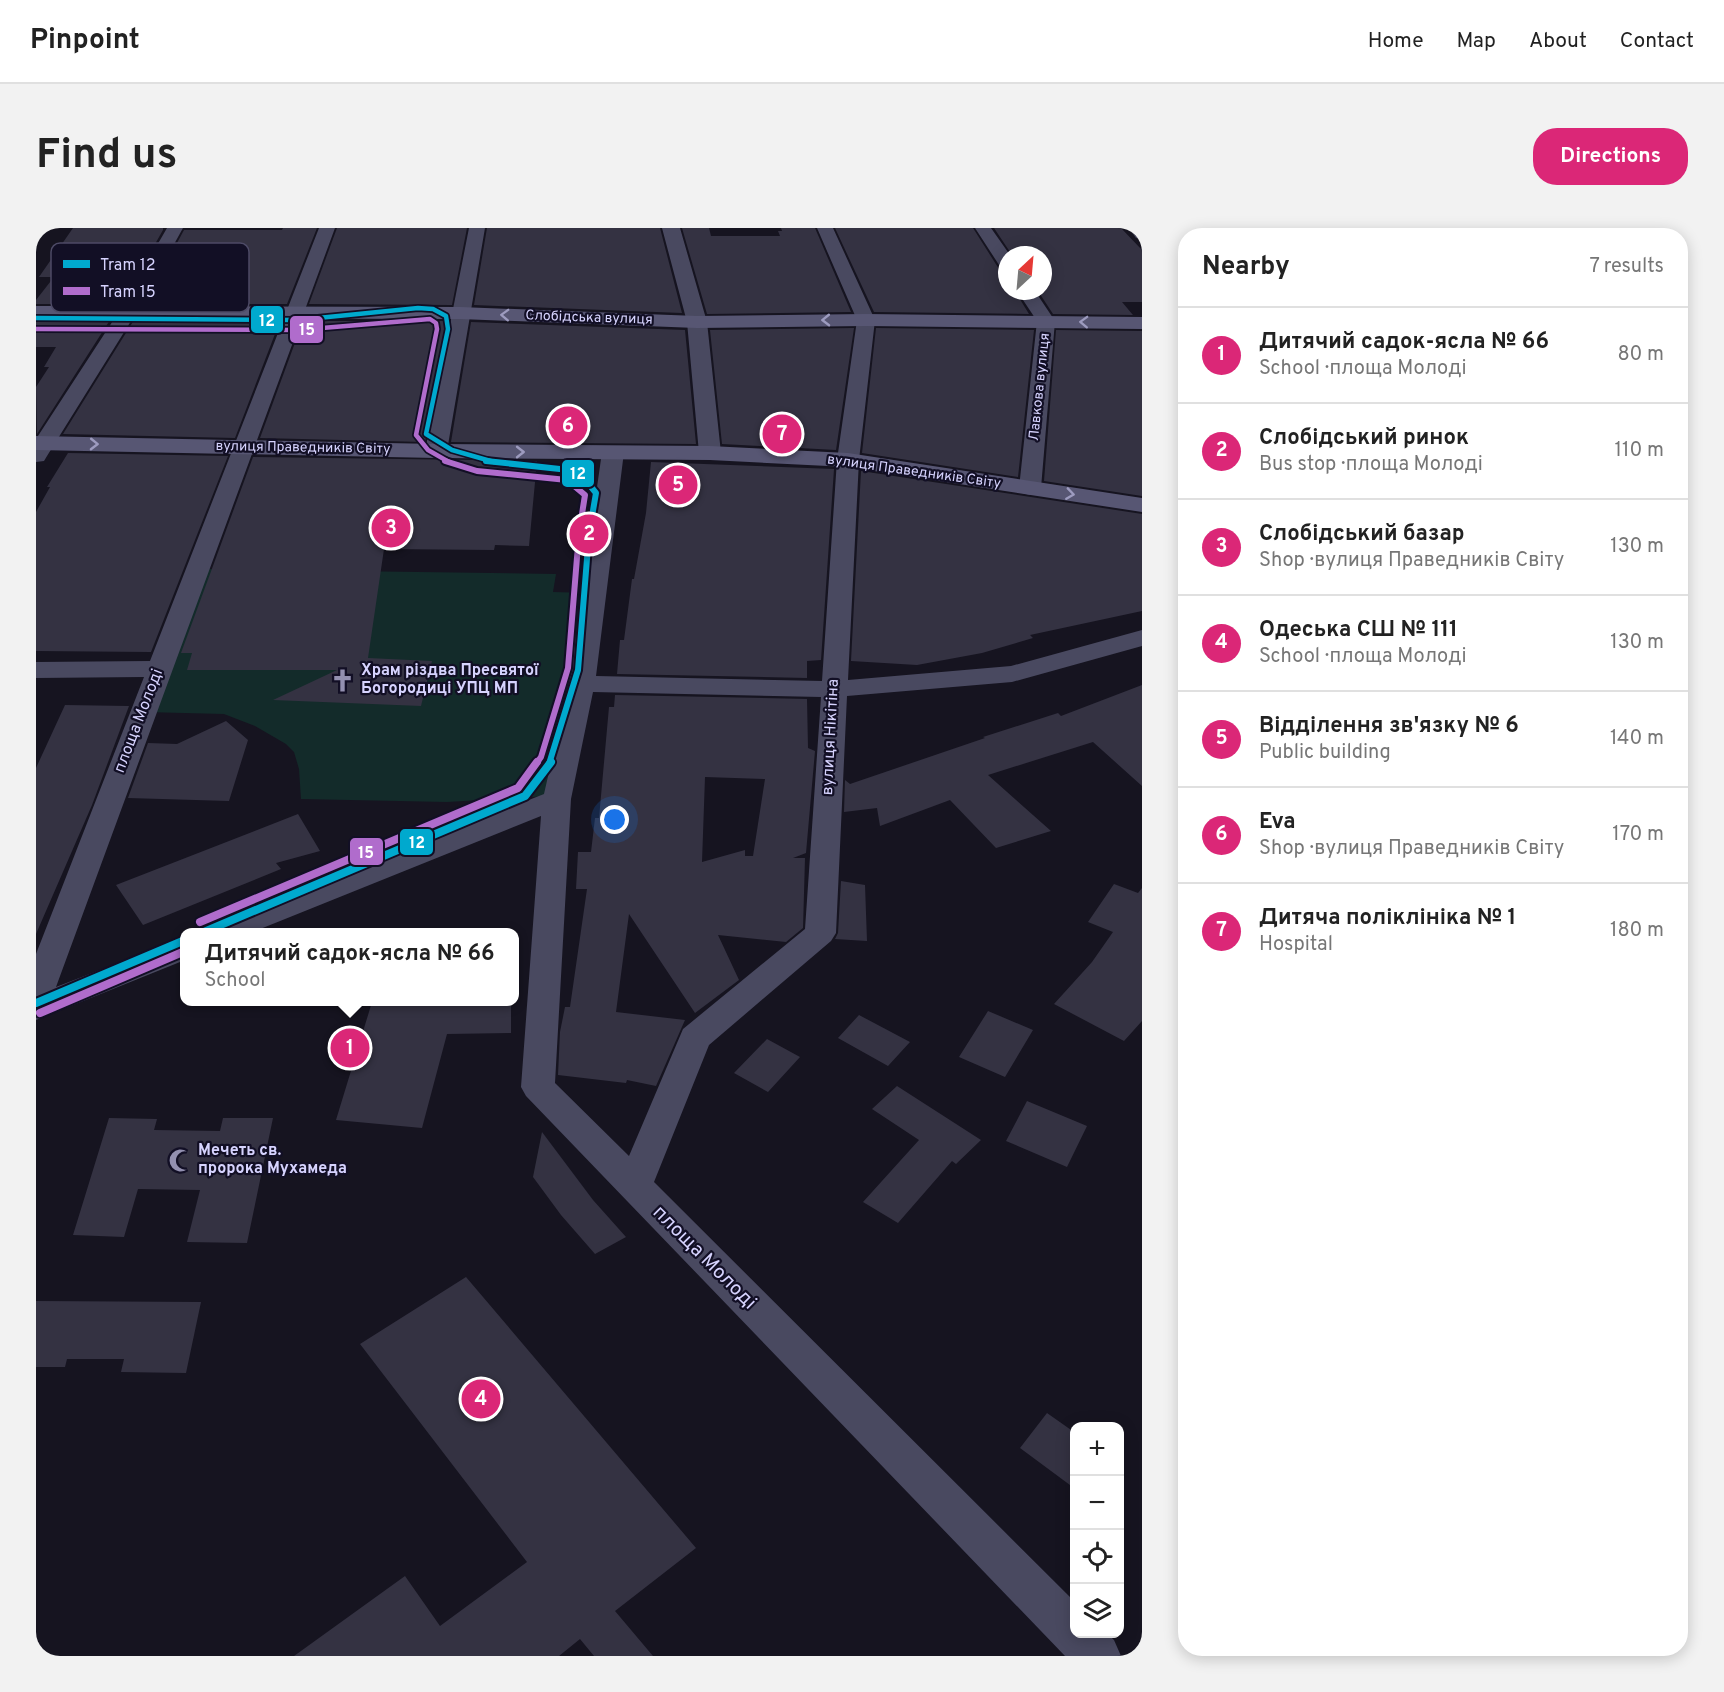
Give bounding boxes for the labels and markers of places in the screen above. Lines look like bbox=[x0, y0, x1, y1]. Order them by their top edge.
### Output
pin: 6 bbox=[548, 404, 588, 448]
pin: 7 bbox=[762, 412, 802, 456]
pin: 5 bbox=[658, 462, 698, 508]
pin: 3 bbox=[372, 506, 410, 550]
pin: 2 bbox=[570, 512, 608, 556]
place label: Храм різдва Пресвятої Богородиці УПЦ МП bbox=[361, 661, 539, 699]
church icon: Храм різдва Пресвятої Богородиці УПЦ МП bbox=[330, 667, 356, 693]
pin: 1 bbox=[330, 1026, 370, 1070]
place label: Мечеть св. пророка Мухамеда bbox=[198, 1141, 347, 1179]
mosque icon: Мечеть св. пророка Мухамеда bbox=[167, 1147, 193, 1173]
pin: 4 bbox=[462, 1376, 500, 1422]

